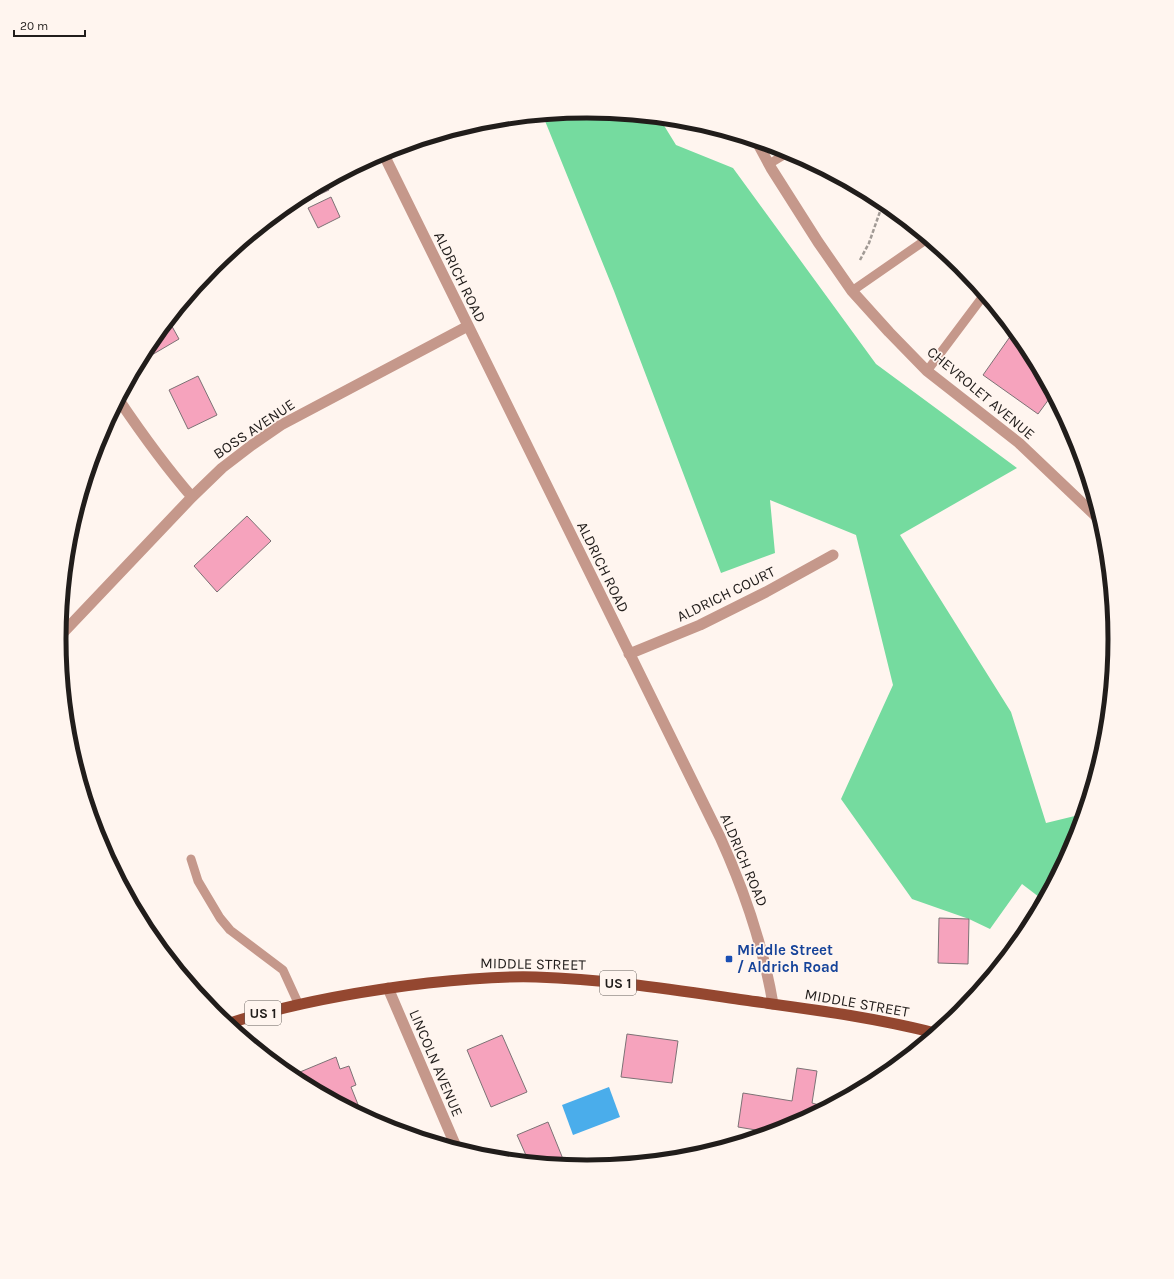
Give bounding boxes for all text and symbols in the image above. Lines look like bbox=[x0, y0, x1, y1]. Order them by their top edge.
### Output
scale bar bbox=[14, 12, 85, 38]
text: 20 m bbox=[20, 19, 48, 33]
street label: ALDRICH ROAD bbox=[430, 229, 490, 325]
street label: CHEVROLET AVENUE bbox=[923, 343, 1039, 443]
street label: BOSS AVENUE bbox=[210, 395, 298, 463]
street label: ALDRICH ROAD bbox=[573, 519, 633, 615]
street label: ALDRICH COURT bbox=[674, 562, 779, 626]
street label: ALDRICH ROAD bbox=[716, 811, 772, 909]
place label: Middle Street / Aldrich Road bbox=[737, 941, 839, 976]
street label: MIDDLE STREET bbox=[480, 954, 587, 974]
marker: Middle Street / Aldrich Road bbox=[724, 954, 734, 964]
road number: US 1 bbox=[600, 971, 636, 995]
street label: MIDDLE STREET bbox=[803, 985, 911, 1021]
road number: US 1 bbox=[245, 1001, 281, 1025]
street label: LINCOLN AVENUE bbox=[405, 1007, 467, 1119]

